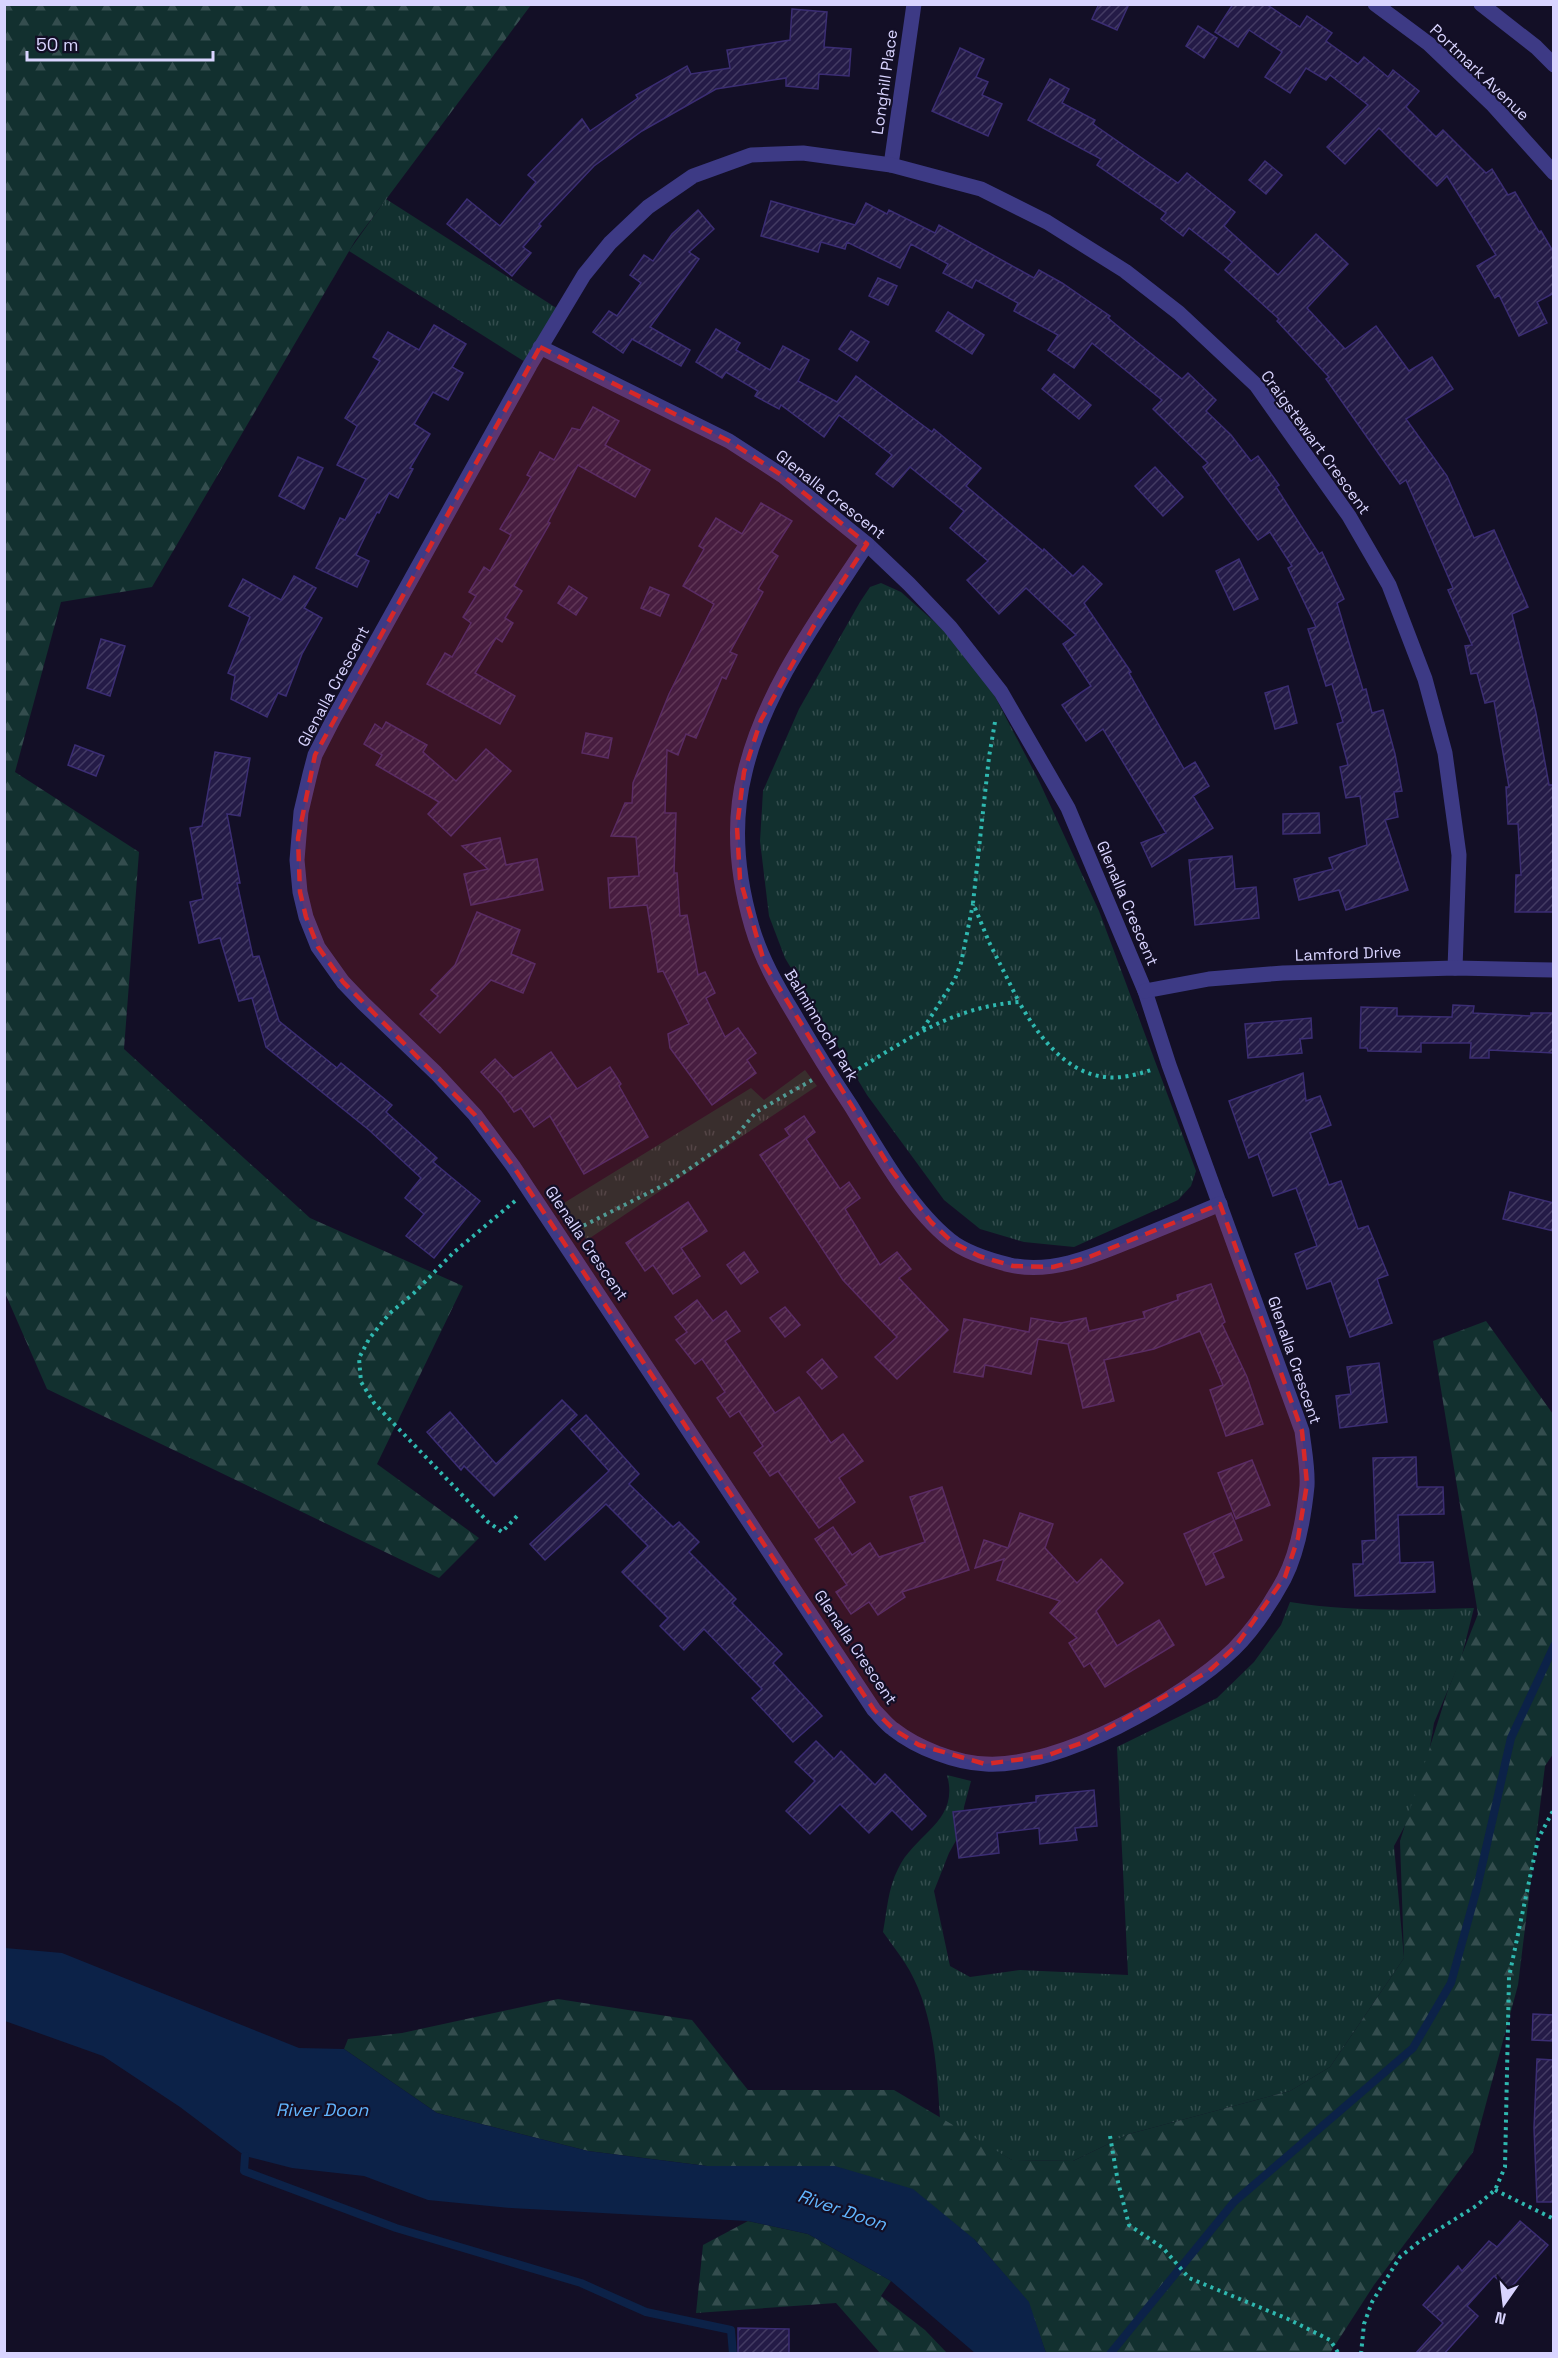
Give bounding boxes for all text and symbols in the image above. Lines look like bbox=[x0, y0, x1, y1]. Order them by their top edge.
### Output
street label: Portmark Avenue bbox=[1425, 19, 1534, 125]
scale bar bbox=[27, 24, 213, 62]
street label: Longhill Place bbox=[867, 28, 902, 136]
text: 50 m bbox=[36, 33, 78, 56]
street label: Craigstewart Crescent bbox=[1256, 366, 1375, 519]
street label: Glenalla Crescent bbox=[771, 445, 890, 544]
street label: Glenalla Crescent bbox=[293, 622, 374, 750]
street label: Glenalla Crescent bbox=[1092, 837, 1163, 969]
street label: Lamford Drive bbox=[1294, 941, 1402, 966]
street label: Balminnoch Park bbox=[780, 965, 864, 1086]
street label: Glenalla Crescent bbox=[540, 1182, 633, 1305]
street label: Glenalla Crescent bbox=[1263, 1293, 1326, 1427]
street label: Glenalla Crescent bbox=[809, 1586, 902, 1709]
water label: River Doon bbox=[276, 2098, 369, 2121]
water label: River Doon bbox=[795, 2184, 890, 2236]
north arrow bbox=[1474, 2274, 1534, 2334]
text: N bbox=[1493, 2307, 1508, 2330]

